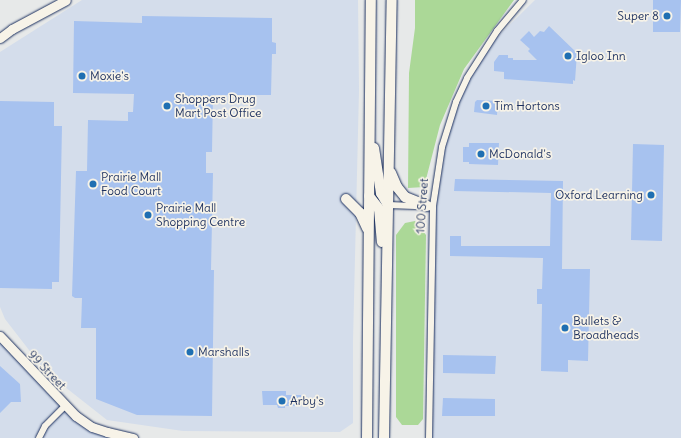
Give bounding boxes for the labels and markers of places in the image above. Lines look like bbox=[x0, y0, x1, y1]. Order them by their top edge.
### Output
place label: Super 8 bbox=[617, 9, 659, 23]
marker: Super 8 bbox=[662, 11, 672, 21]
place label: Igloo Inn bbox=[576, 49, 626, 63]
marker: Igloo Inn bbox=[563, 51, 573, 61]
place label: Moxie's bbox=[90, 69, 129, 83]
marker: Moxie's bbox=[77, 71, 87, 81]
place label: Shoppers Drug Mart Post Office bbox=[175, 92, 262, 120]
place label: Tim Hortons bbox=[494, 99, 560, 113]
marker: Shoppers Drug Mart Post Office bbox=[162, 101, 172, 111]
marker: Tim Hortons bbox=[481, 101, 491, 111]
place label: McDonald's bbox=[489, 147, 551, 161]
marker: McDonald's bbox=[476, 149, 486, 159]
place label: Prairie Mall Food Court bbox=[101, 170, 161, 198]
marker: Prairie Mall Food Court bbox=[88, 179, 98, 189]
place label: Oxford Learning bbox=[555, 188, 643, 202]
marker: Oxford Learning bbox=[646, 190, 656, 200]
place label: Prairie Mall Shopping Centre bbox=[156, 201, 245, 229]
marker: Prairie Mall Shopping Centre bbox=[143, 210, 153, 220]
place label: Bullets & Broadheads bbox=[573, 314, 639, 342]
marker: Bullets & Broadheads bbox=[560, 323, 570, 333]
place label: Marshalls bbox=[198, 345, 249, 359]
marker: Marshalls bbox=[185, 347, 195, 357]
place label: Arby's bbox=[290, 394, 324, 408]
marker: Arby's bbox=[277, 396, 287, 406]

